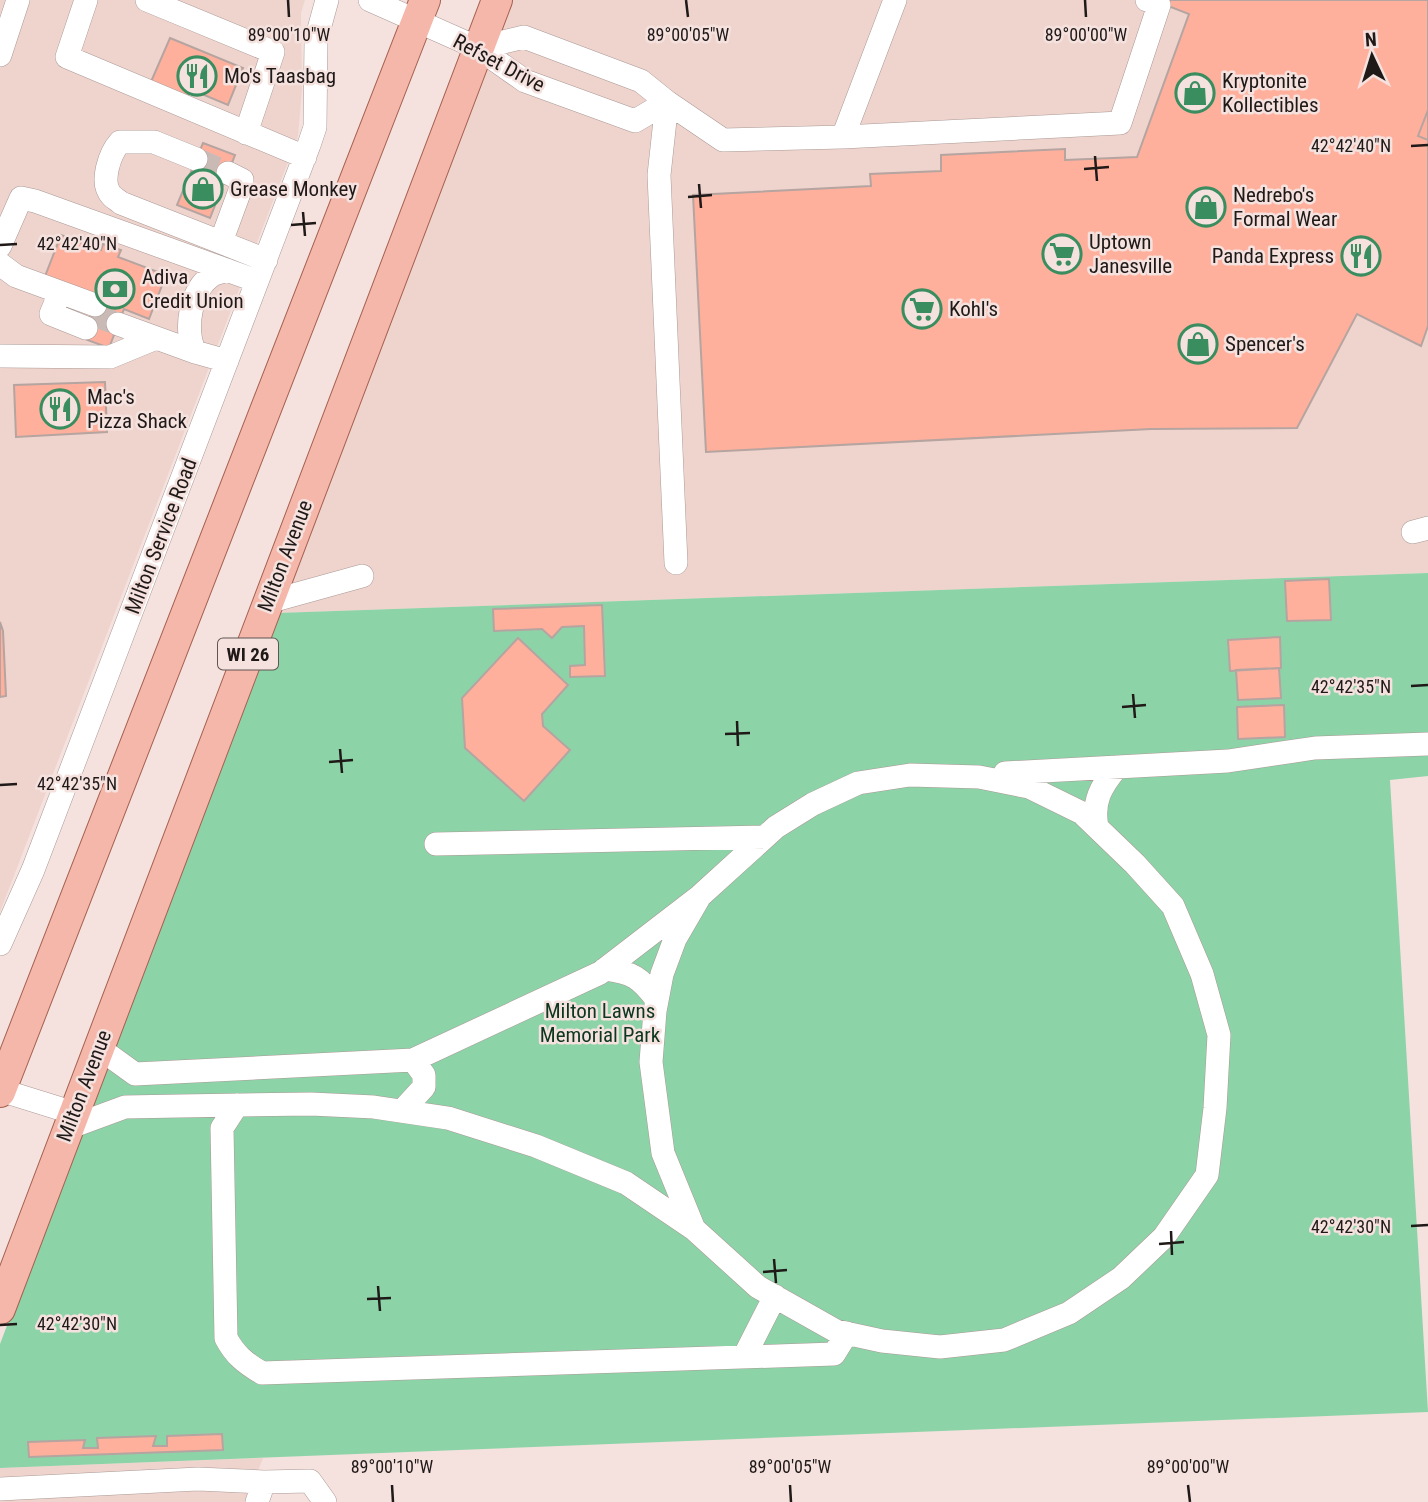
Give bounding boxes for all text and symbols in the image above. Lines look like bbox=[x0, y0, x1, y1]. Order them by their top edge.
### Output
north arrow bbox=[1337, 21, 1407, 91]
text: 89°00'10"W bbox=[248, 24, 331, 45]
text: 89°00'05"W bbox=[647, 24, 730, 45]
text: 89°00'00"W bbox=[1045, 24, 1128, 45]
text: N bbox=[1364, 28, 1377, 51]
street label: Refset Drive bbox=[449, 29, 549, 97]
restaurant icon: Mo's Taasbag bbox=[176, 55, 218, 97]
place label: Mo's Taasbag bbox=[224, 64, 336, 88]
place label: Kryptonite Kollectibles bbox=[1222, 69, 1319, 117]
shop icon: Kryptonite Kollectibles bbox=[1174, 72, 1216, 114]
text: 42°42'40"N bbox=[1311, 135, 1391, 156]
shop icon: Grease Monkey bbox=[182, 168, 224, 210]
place label: Grease Monkey bbox=[230, 177, 357, 201]
place label: Nedrebo's Formal Wear bbox=[1233, 183, 1337, 231]
shop icon: Nedrebo's Formal Wear bbox=[1185, 186, 1227, 228]
place label: Uptown Janesville bbox=[1089, 230, 1172, 278]
text: 42°42'40"N bbox=[37, 233, 117, 254]
supermarket icon: Uptown Janesville bbox=[1041, 233, 1083, 275]
restaurant icon: Panda Express bbox=[1340, 235, 1382, 277]
place label: Panda Express bbox=[1212, 244, 1334, 268]
place label: Adiva Credit Union bbox=[142, 265, 244, 313]
bank icon: Adiva Credit Union bbox=[94, 268, 136, 310]
supermarket icon: Kohl's bbox=[901, 288, 943, 330]
place label: Kohl's bbox=[949, 297, 998, 321]
shop icon: Spencer's bbox=[1177, 323, 1219, 365]
place label: Spencer's bbox=[1225, 332, 1305, 356]
place label: Mac's Pizza Shack bbox=[87, 385, 188, 433]
restaurant icon: Mac's Pizza Shack bbox=[39, 388, 81, 430]
street label: Milton Service Road bbox=[120, 455, 202, 617]
street label: Milton Avenue bbox=[253, 497, 317, 615]
road number: WI 26 bbox=[218, 638, 278, 670]
text: 42°42'35"N bbox=[1311, 676, 1391, 697]
text: 42°42'35"N bbox=[37, 773, 117, 794]
park label: Milton Lawns Memorial Park bbox=[540, 999, 661, 1047]
street label: Milton Avenue bbox=[52, 1027, 116, 1145]
text: 42°42'30"N bbox=[1311, 1216, 1391, 1237]
text: 42°42'30"N bbox=[37, 1313, 117, 1334]
text: 89°00'10"W bbox=[351, 1456, 434, 1477]
text: 89°00'05"W bbox=[749, 1456, 832, 1477]
text: 89°00'00"W bbox=[1147, 1456, 1230, 1477]

